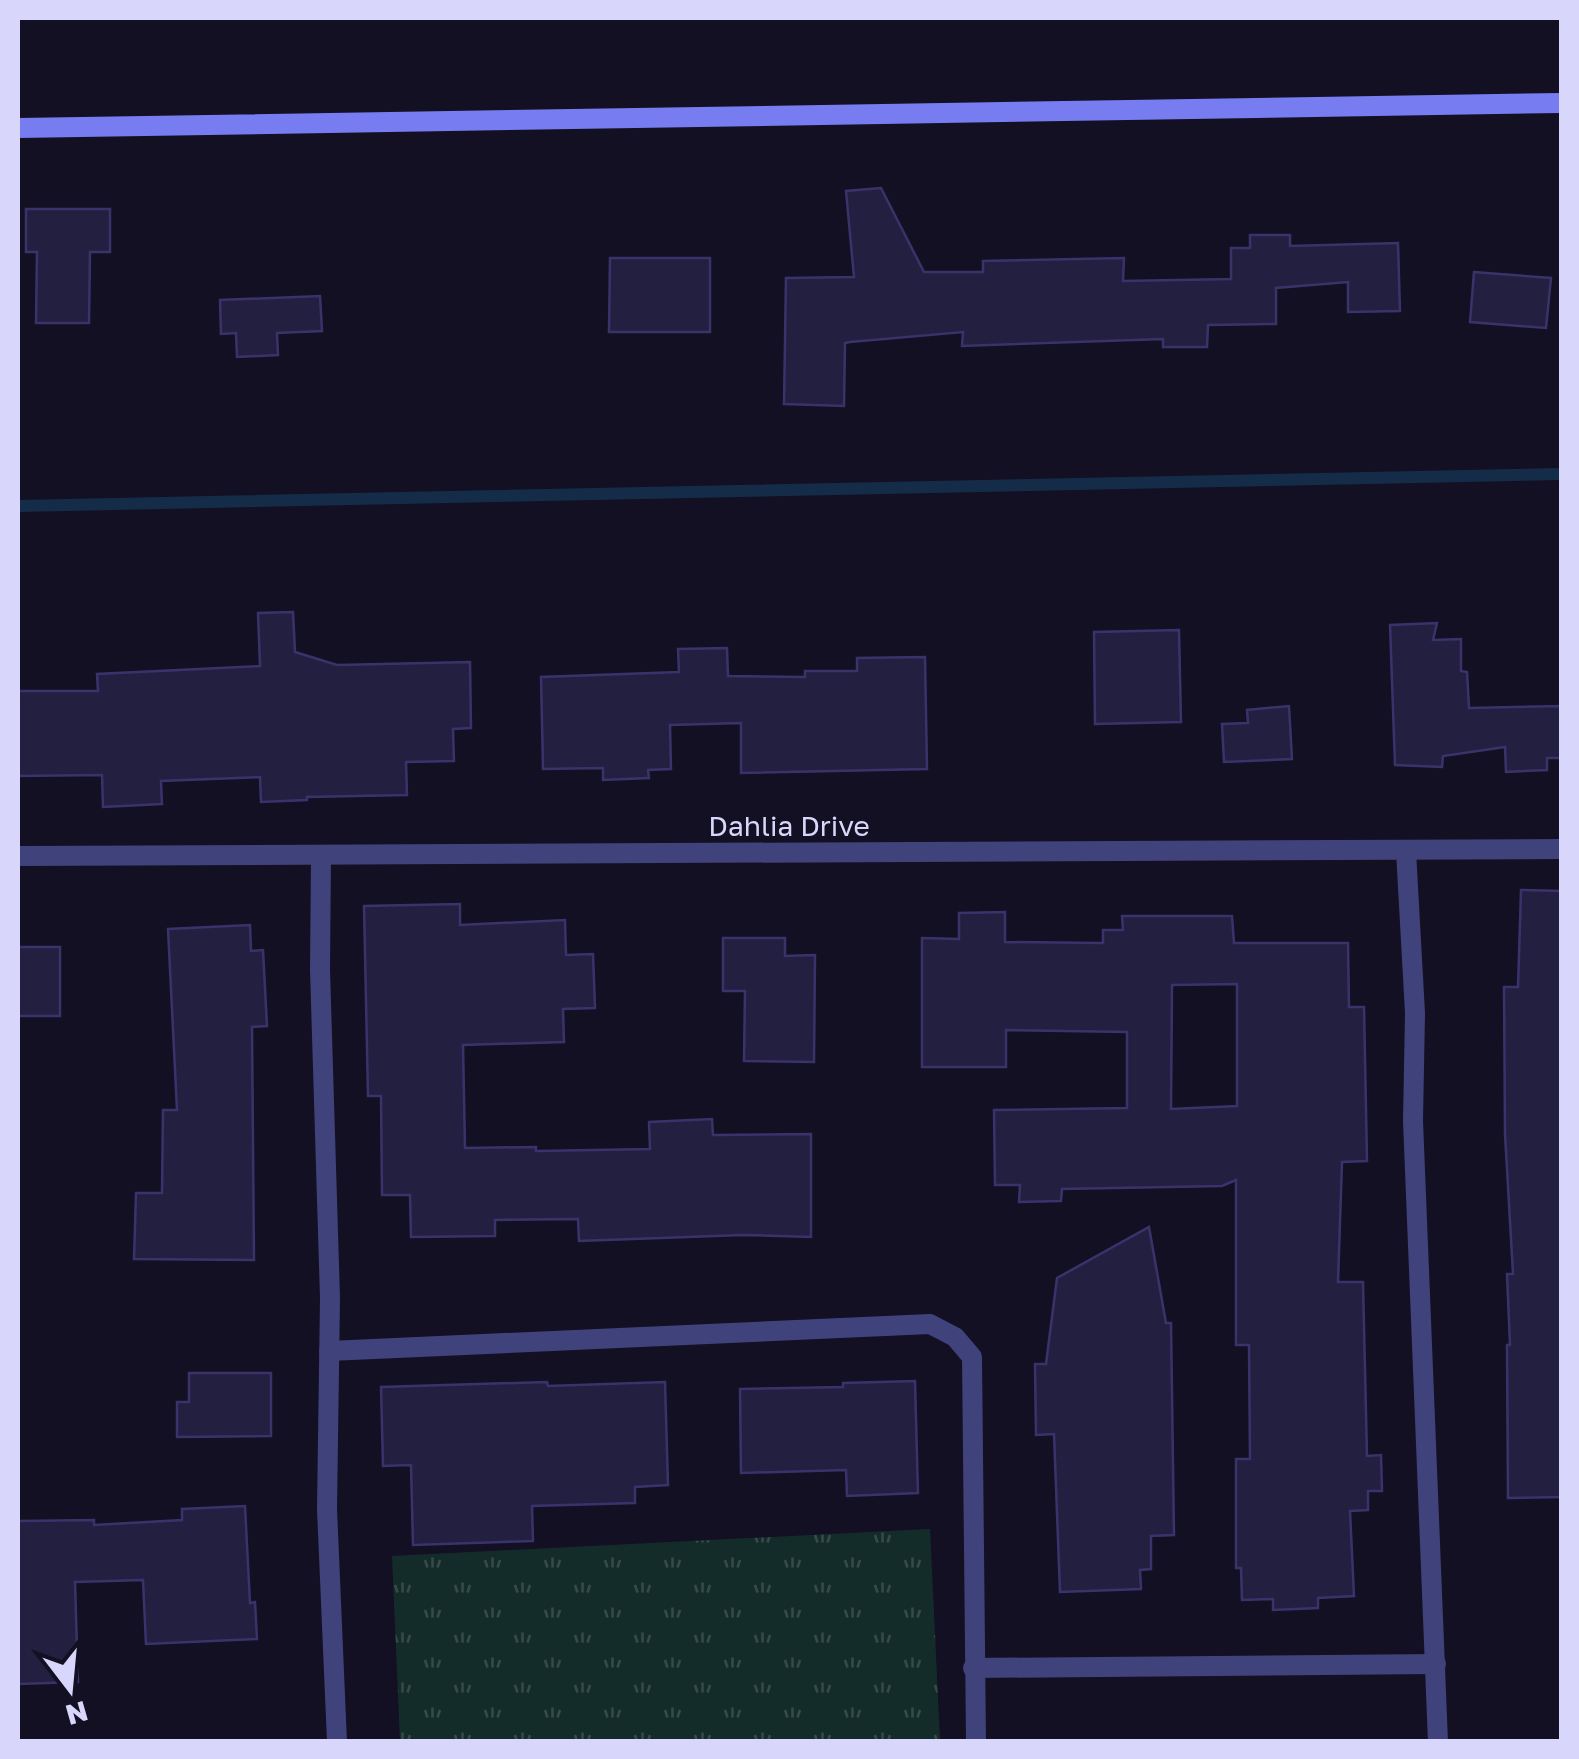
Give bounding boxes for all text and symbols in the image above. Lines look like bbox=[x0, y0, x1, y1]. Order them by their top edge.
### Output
street label: Dahlia Drive bbox=[708, 809, 870, 842]
north arrow bbox=[20, 1639, 120, 1739]
text: N bbox=[62, 1695, 92, 1732]

